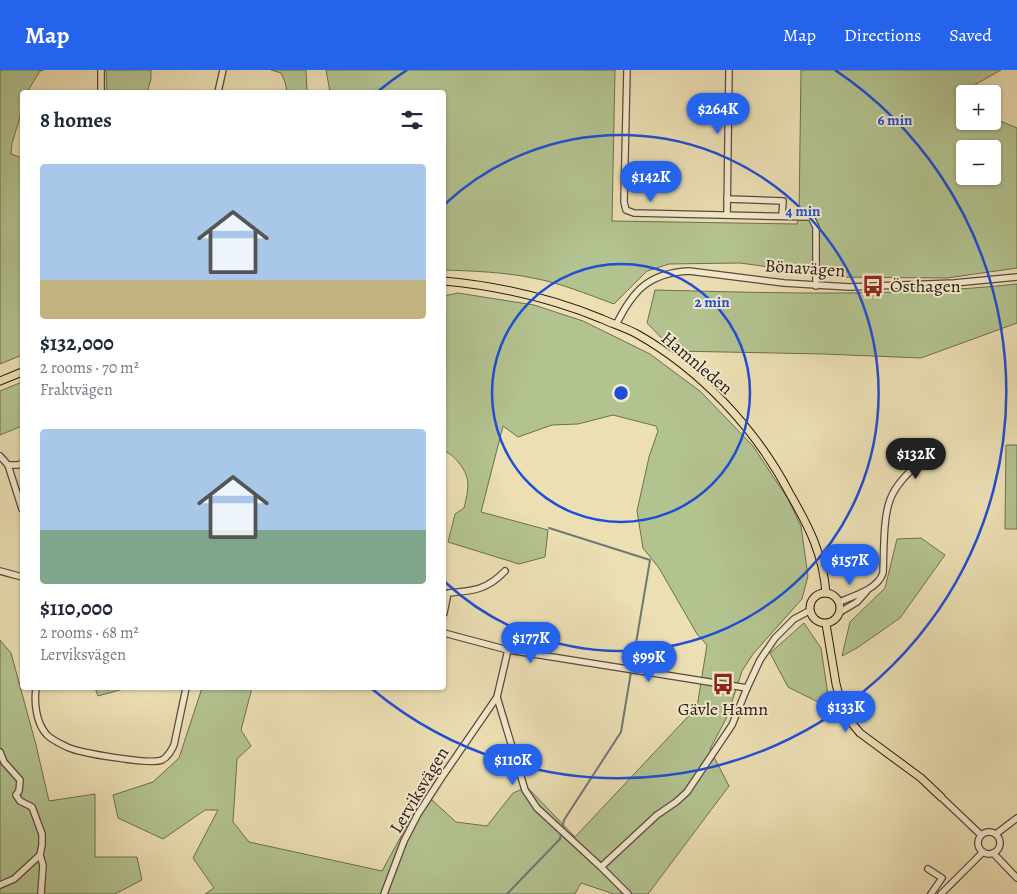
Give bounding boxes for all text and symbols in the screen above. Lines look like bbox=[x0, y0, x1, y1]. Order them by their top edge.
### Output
text: Map bbox=[25, 19, 69, 51]
text: Map bbox=[783, 23, 816, 47]
text: Directions bbox=[844, 23, 921, 47]
text: Saved bbox=[949, 23, 992, 47]
map controls bbox=[956, 85, 1001, 185]
button: + bbox=[956, 85, 1001, 130]
pin: $264K bbox=[683, 92, 753, 135]
text: $264K bbox=[698, 98, 738, 120]
text: 8 homes bbox=[40, 106, 112, 134]
icon: filters bbox=[398, 106, 426, 134]
text: 6 min bbox=[878, 110, 913, 130]
button: − bbox=[956, 140, 1001, 185]
pin: $142K bbox=[616, 160, 686, 203]
text: $142K bbox=[632, 166, 670, 188]
icon: home bbox=[188, 197, 278, 287]
text: 4 min bbox=[785, 201, 821, 221]
street label: Bönavägen bbox=[764, 253, 846, 283]
bus stop icon: Östhagen bbox=[860, 273, 886, 299]
place label: Östhagen bbox=[890, 274, 961, 298]
text: 2 min bbox=[694, 292, 730, 312]
street label: Hamnleden bbox=[656, 326, 738, 400]
text: $132,000 bbox=[40, 329, 114, 357]
text: 2 rooms · 70 m² bbox=[40, 357, 139, 379]
text: Fraktvägen bbox=[40, 379, 113, 401]
centre of rings bbox=[612, 384, 630, 402]
pin: $132K bbox=[881, 438, 951, 480]
text: $132K bbox=[897, 443, 935, 465]
icon: home bbox=[188, 462, 278, 552]
pin: $157K bbox=[815, 544, 885, 586]
text: $157K bbox=[831, 549, 869, 571]
text: $110,000 bbox=[40, 594, 113, 622]
text: 2 rooms · 68 m² bbox=[40, 622, 139, 644]
pin: $177K bbox=[496, 622, 566, 664]
text: $177K bbox=[512, 627, 550, 649]
pin: $99K bbox=[619, 640, 679, 683]
text: Lerviksvägen bbox=[40, 644, 126, 666]
text: $99K bbox=[633, 646, 665, 668]
bus stop icon: Gävle Hamn bbox=[710, 671, 736, 697]
pin: $133K bbox=[811, 690, 881, 733]
text: $133K bbox=[827, 696, 865, 718]
place label: Gävle Hamn bbox=[678, 697, 768, 721]
street label: Lerviksvägen bbox=[384, 742, 454, 838]
pin: $110K bbox=[478, 744, 548, 786]
text: $110K bbox=[494, 749, 532, 771]

